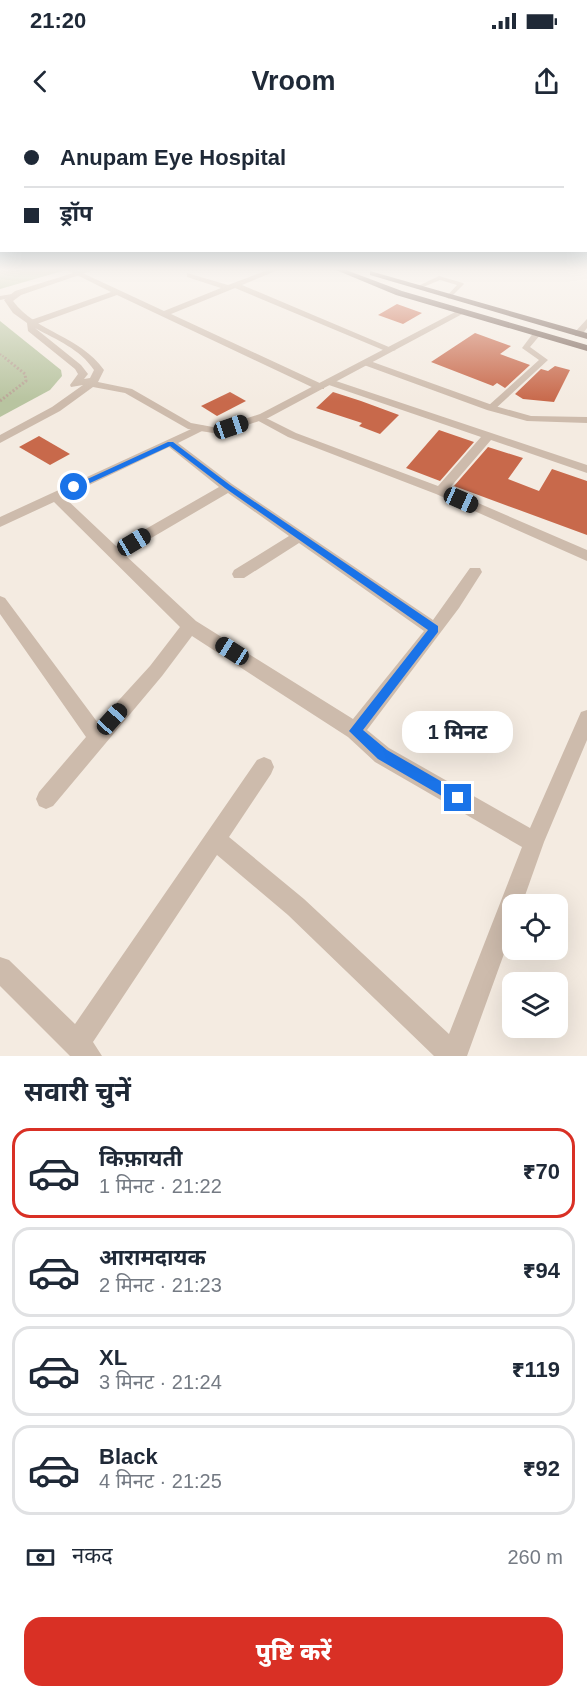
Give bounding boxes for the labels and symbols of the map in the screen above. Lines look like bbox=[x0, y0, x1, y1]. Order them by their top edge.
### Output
car bbox=[211, 413, 251, 441]
route start bbox=[60, 473, 87, 500]
car bbox=[441, 484, 481, 516]
car bbox=[114, 525, 154, 559]
car bbox=[212, 634, 252, 668]
car bbox=[93, 700, 131, 738]
callout: 1 मिनट bbox=[402, 711, 514, 753]
route end bbox=[444, 784, 471, 811]

